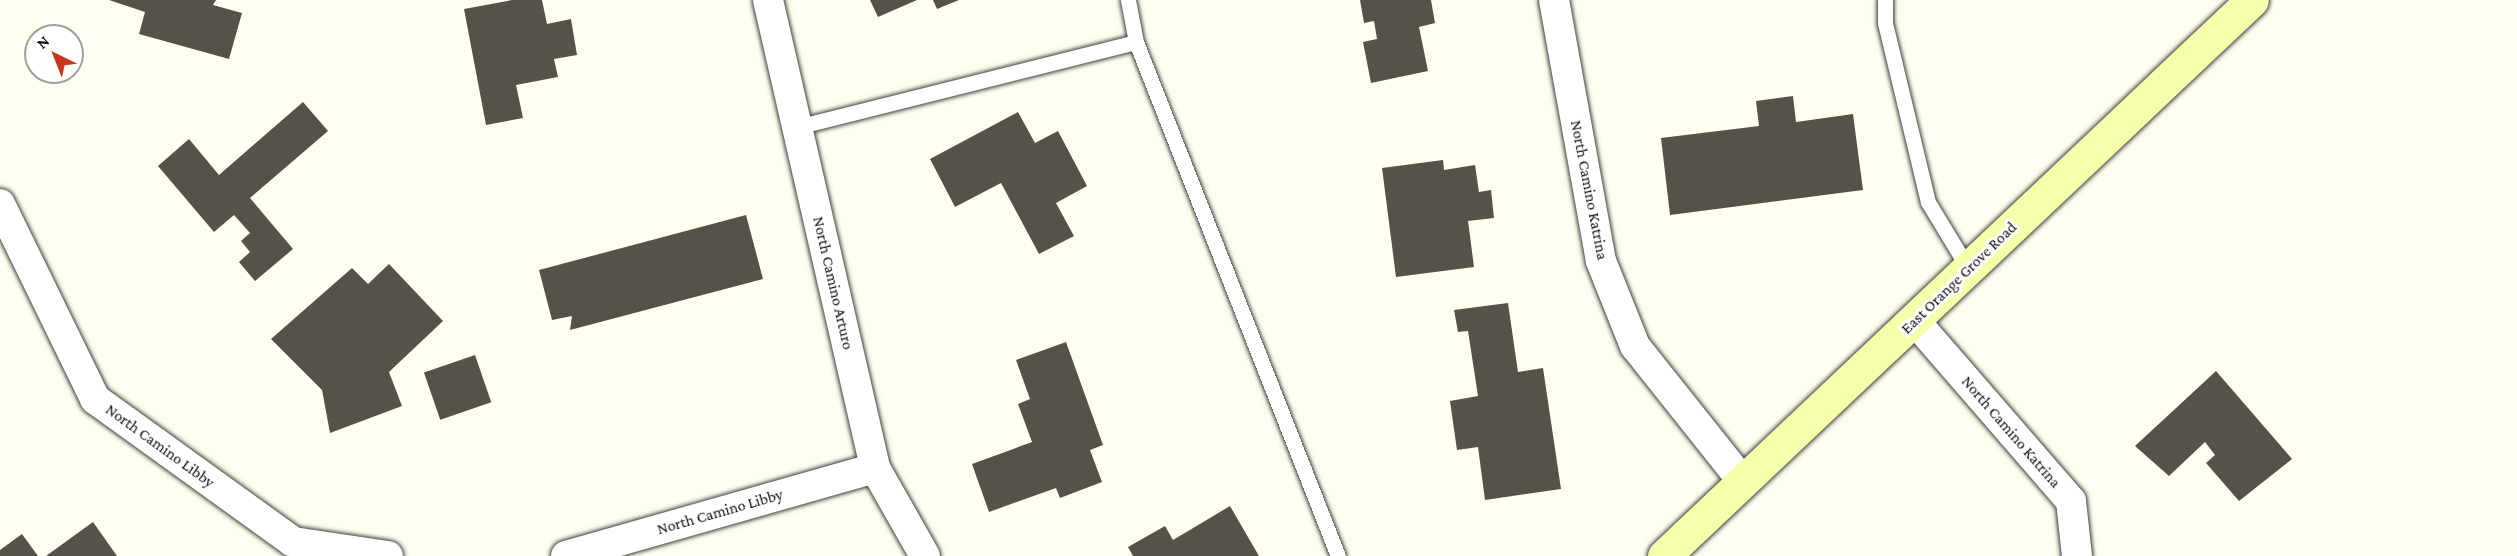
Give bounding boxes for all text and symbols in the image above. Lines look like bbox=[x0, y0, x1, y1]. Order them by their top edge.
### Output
north arrow bbox=[24, 24, 84, 84]
text: N bbox=[33, 32, 53, 52]
street label: North Camino Katrina bbox=[1566, 119, 1612, 261]
street label: North Camino Arturo bbox=[808, 215, 858, 351]
street label: East Orange Grove Road bbox=[1897, 218, 2021, 338]
street label: North Camino Katrina bbox=[1957, 372, 2065, 492]
street label: North Camino Libby bbox=[102, 400, 218, 492]
street label: North Camino Libby bbox=[655, 485, 785, 539]

